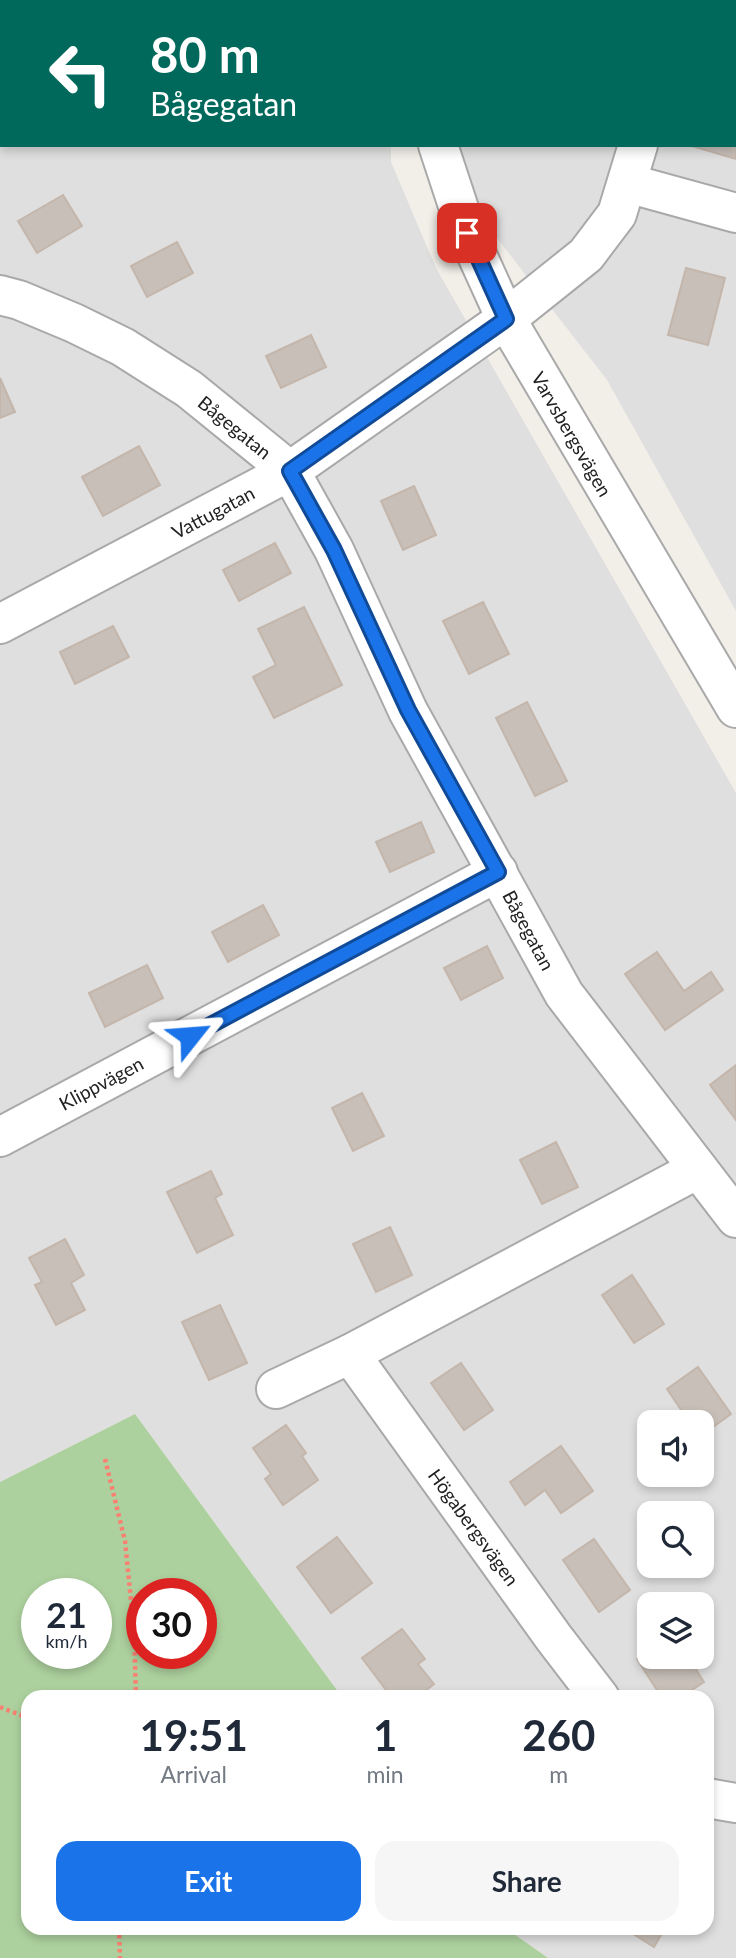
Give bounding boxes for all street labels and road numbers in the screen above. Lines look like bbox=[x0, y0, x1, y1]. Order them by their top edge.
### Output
street label: Varvsbergsvägen bbox=[527, 367, 617, 501]
street label: Bågegatan bbox=[194, 391, 276, 463]
street label: Vattugatan bbox=[168, 481, 258, 543]
street label: Bågegatan bbox=[498, 886, 560, 974]
street label: Klippvägen bbox=[55, 1051, 147, 1115]
street label: Högabergsvägen bbox=[424, 1464, 524, 1590]

